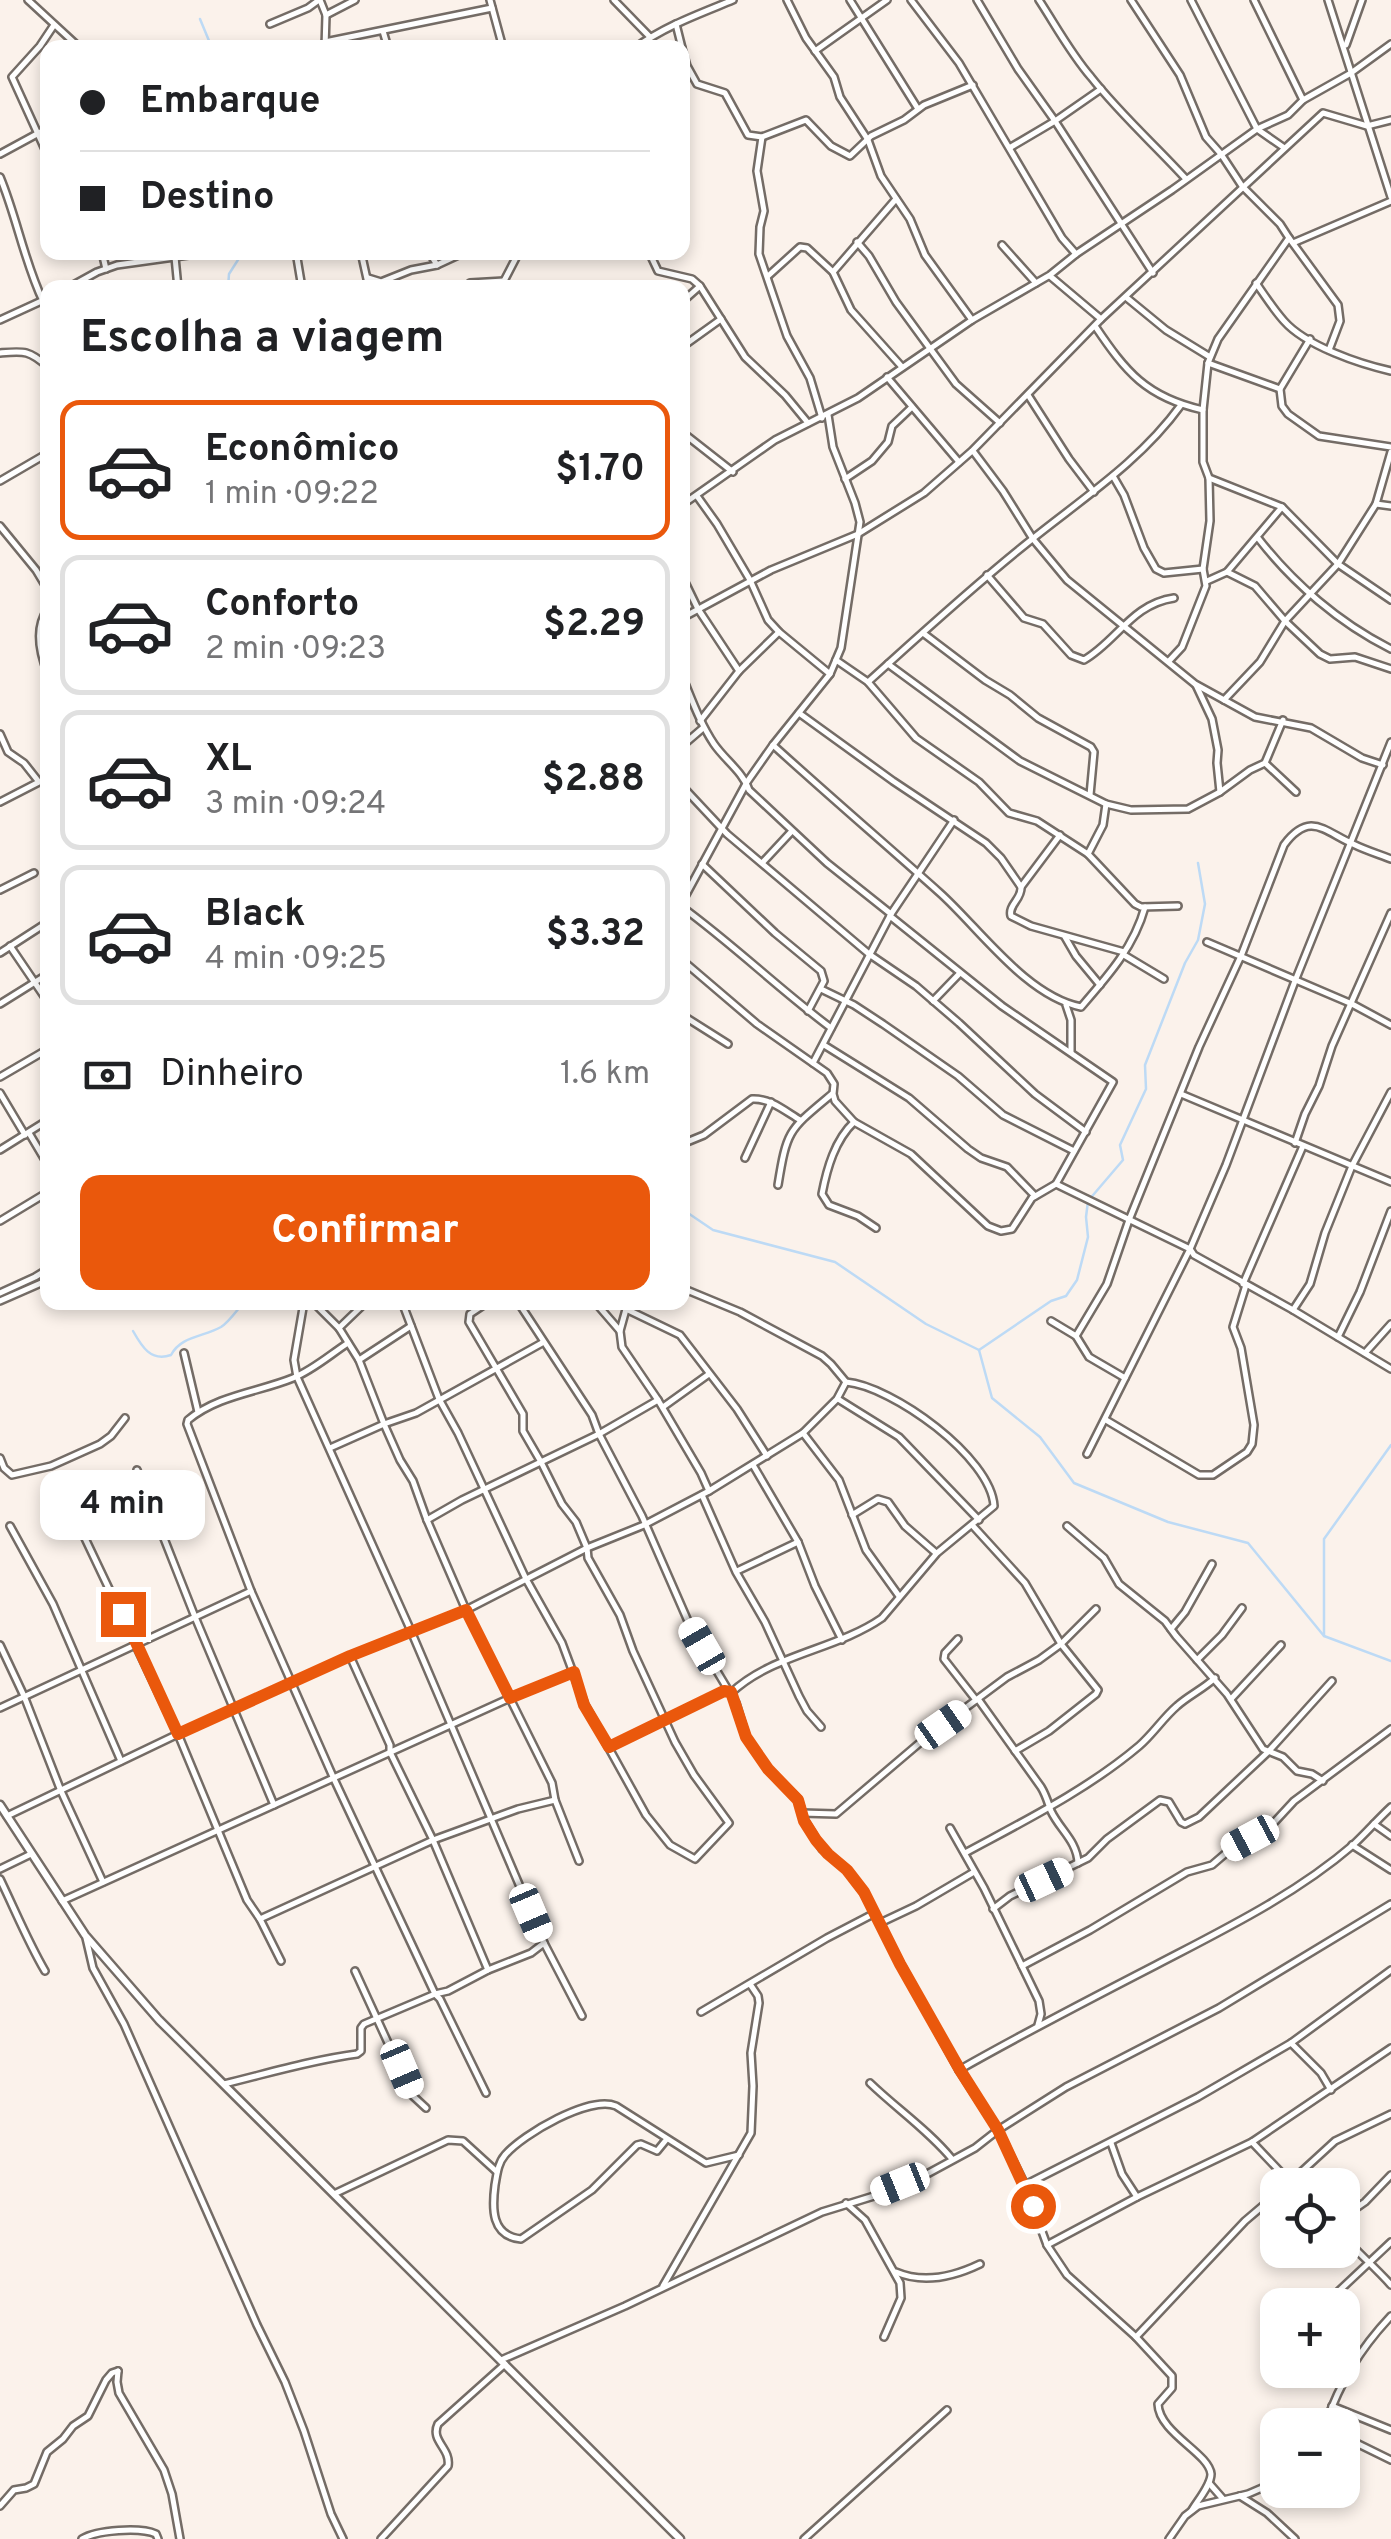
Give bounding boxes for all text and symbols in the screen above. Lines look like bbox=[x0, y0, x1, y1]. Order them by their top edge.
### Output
text: Embarque bbox=[140, 78, 320, 127]
text: Destino bbox=[140, 174, 275, 223]
text: Escolha a viagem bbox=[80, 311, 445, 368]
icon: car bbox=[85, 425, 175, 515]
text: Econômico bbox=[205, 426, 400, 475]
text: $1.70 bbox=[555, 446, 645, 495]
text: 1 min · 09:22 bbox=[205, 475, 379, 515]
icon: car bbox=[85, 580, 175, 670]
text: Conforto bbox=[205, 581, 359, 630]
text: $2.29 bbox=[543, 601, 645, 650]
text: 2 min · 09:23 bbox=[205, 630, 386, 670]
icon: car bbox=[85, 735, 175, 825]
text: XL bbox=[205, 736, 252, 785]
text: $2.88 bbox=[542, 756, 645, 805]
text: 3 min · 09:24 bbox=[205, 785, 386, 825]
icon: car bbox=[85, 890, 175, 980]
text: Black bbox=[205, 891, 305, 940]
text: $3.32 bbox=[546, 911, 645, 960]
text: 4 min · 09:25 bbox=[205, 940, 387, 980]
icon: cash bbox=[80, 1048, 135, 1103]
text: Dinheiro bbox=[160, 1051, 304, 1100]
text: 1.6 km bbox=[560, 1055, 650, 1095]
button: Confirmar bbox=[80, 1175, 650, 1290]
callout: 4 min bbox=[41, 1469, 206, 1539]
text: 4 min bbox=[80, 1485, 165, 1525]
route end bbox=[101, 1592, 146, 1637]
car bbox=[674, 1613, 730, 1679]
car bbox=[910, 1696, 976, 1754]
car bbox=[1216, 1811, 1284, 1865]
car bbox=[1010, 1854, 1078, 1906]
car bbox=[505, 1880, 557, 1946]
car bbox=[376, 2036, 428, 2102]
car bbox=[867, 2159, 933, 2209]
map controls bbox=[1260, 2168, 1360, 2508]
button: locate bbox=[1260, 2168, 1360, 2268]
route start bbox=[1011, 2184, 1056, 2229]
button: + bbox=[1260, 2288, 1360, 2388]
button: − bbox=[1260, 2408, 1360, 2508]

